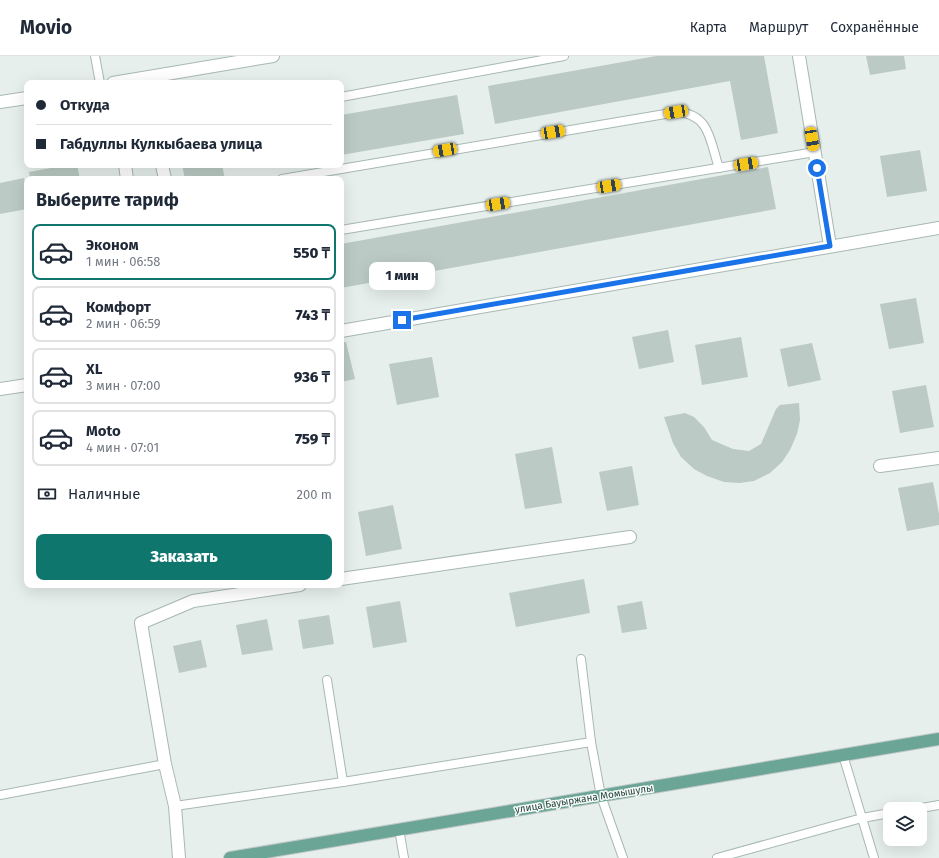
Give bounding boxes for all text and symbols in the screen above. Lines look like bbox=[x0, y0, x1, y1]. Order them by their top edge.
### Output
text: Movio bbox=[20, 16, 72, 39]
text: Карта bbox=[690, 19, 727, 36]
text: Маршрут bbox=[749, 19, 808, 36]
text: Сохранённые bbox=[830, 19, 919, 36]
text: Откуда bbox=[60, 96, 110, 114]
car bbox=[663, 104, 689, 120]
car bbox=[540, 124, 566, 140]
car bbox=[804, 126, 820, 152]
text: Габдуллы Кулкыбаева улица bbox=[60, 135, 263, 153]
car bbox=[432, 142, 458, 158]
car bbox=[733, 156, 759, 172]
route start bbox=[808, 159, 826, 177]
car bbox=[596, 178, 622, 194]
text: Выберите тариф bbox=[36, 189, 179, 211]
car bbox=[485, 196, 511, 212]
icon: car bbox=[38, 234, 74, 270]
text: Эконом bbox=[86, 236, 139, 254]
text: 550 ₸ bbox=[293, 244, 330, 262]
text: 1 мин · 06:58 bbox=[86, 254, 160, 269]
callout: 1 мин bbox=[369, 262, 435, 290]
text: 1 мин bbox=[385, 268, 419, 283]
icon: car bbox=[38, 296, 74, 332]
text: Комфорт bbox=[86, 298, 151, 316]
text: 743 ₸ bbox=[296, 306, 330, 324]
route end bbox=[393, 311, 411, 329]
text: 2 мин · 06:59 bbox=[86, 316, 161, 331]
icon: car bbox=[38, 358, 74, 394]
text: XL bbox=[86, 360, 102, 378]
text: 936 ₸ bbox=[294, 368, 330, 386]
text: 3 мин · 07:00 bbox=[86, 378, 161, 393]
icon: car bbox=[38, 420, 74, 456]
text: Moto bbox=[86, 422, 121, 440]
text: 759 ₸ bbox=[295, 430, 330, 448]
text: 4 мин · 07:01 bbox=[86, 440, 159, 455]
icon: cash bbox=[36, 483, 58, 505]
text: Наличные bbox=[68, 485, 140, 503]
text: 200 m bbox=[296, 487, 332, 502]
button: Заказать bbox=[36, 534, 332, 580]
street label: улица Бауыржана Момышулы bbox=[514, 782, 654, 816]
map controls bbox=[883, 802, 927, 846]
button: layers bbox=[883, 802, 927, 846]

